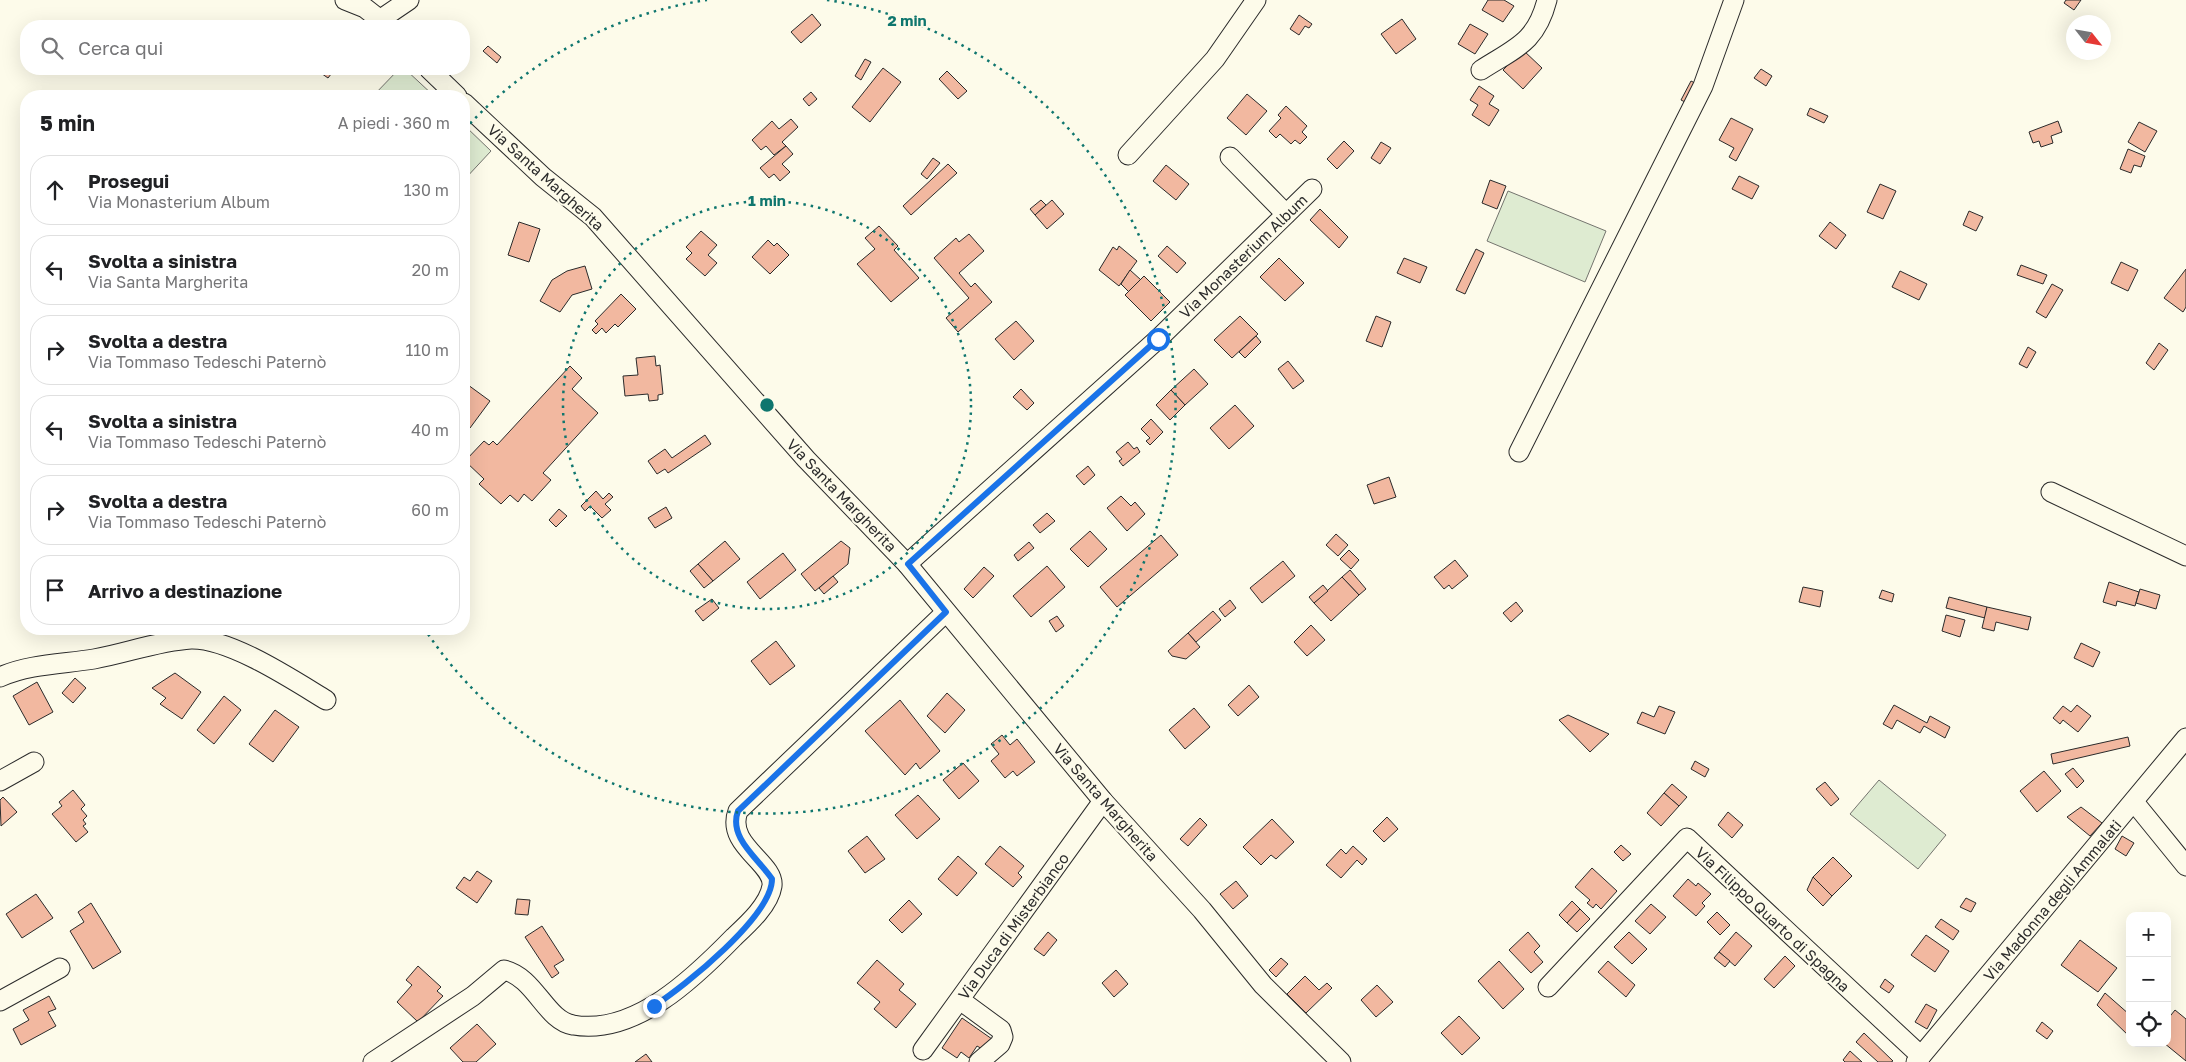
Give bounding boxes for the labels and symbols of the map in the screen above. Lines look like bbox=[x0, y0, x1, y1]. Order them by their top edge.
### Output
text: 2 min bbox=[887, 11, 927, 29]
north arrow bbox=[2066, 15, 2111, 60]
street label: Via Santa Margherita bbox=[484, 120, 608, 234]
street label: Via Monasterium Album bbox=[1175, 190, 1311, 322]
text: 1 min bbox=[748, 191, 786, 209]
route start bbox=[1147, 328, 1170, 351]
centre of rings bbox=[758, 396, 776, 414]
street label: Via Santa Margherita bbox=[783, 435, 901, 555]
street label: Via Santa Margherita bbox=[1050, 739, 1162, 865]
street label: Via Madonna degli Ammalati bbox=[1979, 816, 2125, 984]
street label: Via Filippo Quarto di Spagna bbox=[1692, 843, 1854, 995]
street label: Via Duca di Misterbianco bbox=[954, 849, 1072, 1003]
route end bbox=[643, 995, 666, 1018]

